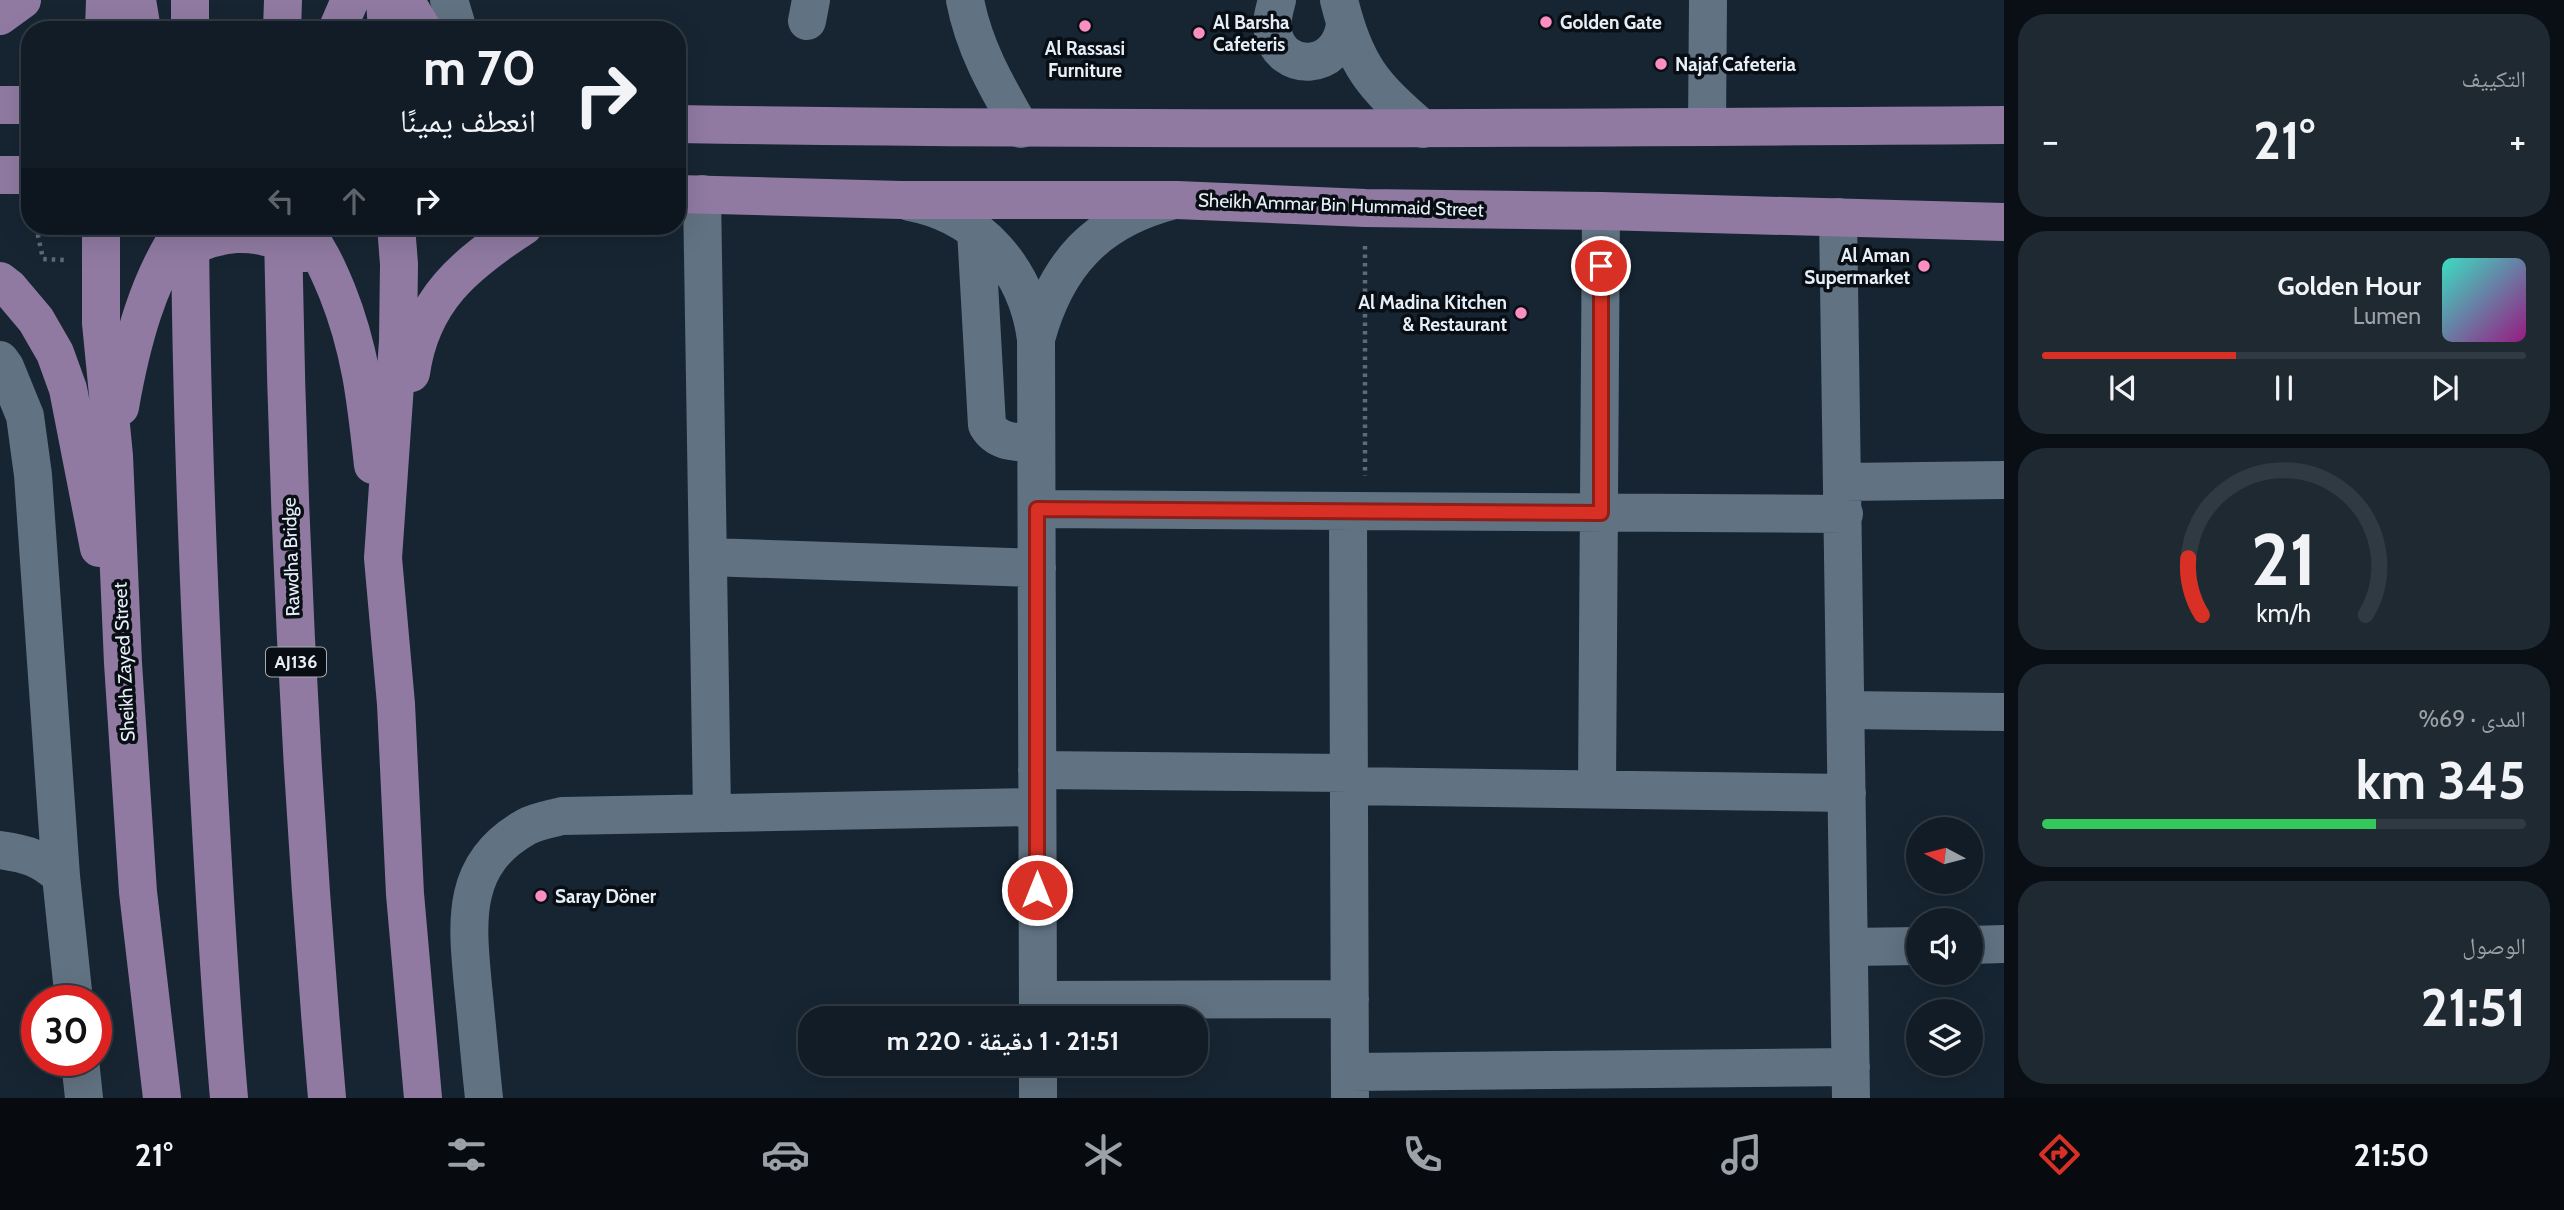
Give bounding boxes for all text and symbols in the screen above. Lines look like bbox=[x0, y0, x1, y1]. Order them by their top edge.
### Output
place label: Al Barsha Cafeteris bbox=[1213, 11, 1290, 56]
place label: Golden Gate bbox=[1560, 11, 1662, 34]
marker: Golden Gate bbox=[1538, 14, 1554, 30]
marker: Al Rassasi Furniture bbox=[1077, 18, 1093, 34]
marker: Al Barsha Cafeteris bbox=[1191, 25, 1207, 41]
place label: Al Rassasi Furniture bbox=[1045, 37, 1125, 82]
text: 70 m bbox=[423, 38, 536, 97]
icon: right bbox=[560, 49, 651, 140]
place label: Najaf Cafeteria bbox=[1675, 53, 1797, 76]
marker: Najaf Cafeteria bbox=[1653, 56, 1669, 72]
text: التكييف bbox=[2461, 65, 2526, 93]
text: انعطف يمينًا bbox=[400, 101, 536, 140]
text: 21° bbox=[2253, 109, 2315, 172]
text: − bbox=[2042, 117, 2059, 164]
text: + bbox=[2509, 117, 2526, 164]
icon: left bbox=[262, 182, 300, 220]
icon: ahead bbox=[335, 182, 373, 220]
icon: right bbox=[408, 182, 446, 220]
street label: Sheikh Ammar Bin Hummaid Street bbox=[1198, 189, 1485, 222]
pin bbox=[1571, 236, 1631, 296]
place label: Al Aman Supermarket bbox=[1804, 244, 1910, 289]
icon: arrive bbox=[1582, 247, 1620, 285]
marker: Al Aman Supermarket bbox=[1916, 258, 1932, 274]
text: Golden Hour bbox=[2278, 270, 2421, 302]
place label: Al Madina Kitchen & Restaurant bbox=[1358, 291, 1507, 336]
text: Lumen bbox=[2353, 302, 2421, 330]
marker: Al Madina Kitchen & Restaurant bbox=[1513, 305, 1529, 321]
icon: previous bbox=[2104, 369, 2142, 407]
icon: pause bbox=[2265, 369, 2303, 407]
icon: next bbox=[2426, 369, 2464, 407]
street label: Rawdha Bridge bbox=[277, 497, 305, 617]
text: 21 bbox=[2251, 515, 2317, 603]
street label: Sheikh Zayed Street bbox=[108, 581, 140, 742]
text: km/h bbox=[2257, 598, 2311, 628]
road number: AJ136 bbox=[266, 648, 326, 676]
text: المدى · 69% bbox=[2418, 705, 2526, 733]
text: 345 km bbox=[2356, 749, 2526, 812]
north arrow bbox=[1906, 817, 1983, 894]
map controls bbox=[1906, 817, 1983, 1076]
position arrow bbox=[1000, 853, 1074, 927]
place label: Saray Döner bbox=[555, 885, 657, 908]
marker: Saray Döner bbox=[533, 888, 549, 904]
button: sound bbox=[1906, 908, 1983, 985]
text: الوصول bbox=[2462, 932, 2526, 960]
text: 21:51 bbox=[2421, 976, 2526, 1039]
speed limit sign: 30 bbox=[21, 985, 112, 1076]
button: layers bbox=[1906, 999, 1983, 1076]
text: 21:51 · 1 دقيقة · 220 m bbox=[887, 1025, 1119, 1057]
icon: filters bbox=[442, 1130, 491, 1179]
icon: car bbox=[761, 1130, 810, 1179]
icon: climate bbox=[1079, 1130, 1128, 1179]
icon: phone bbox=[1398, 1130, 1447, 1179]
icon: music bbox=[1717, 1130, 1766, 1179]
icon: directions bbox=[2035, 1130, 2084, 1179]
text: 21° bbox=[135, 1135, 173, 1174]
text: 21:50 bbox=[2354, 1135, 2429, 1174]

